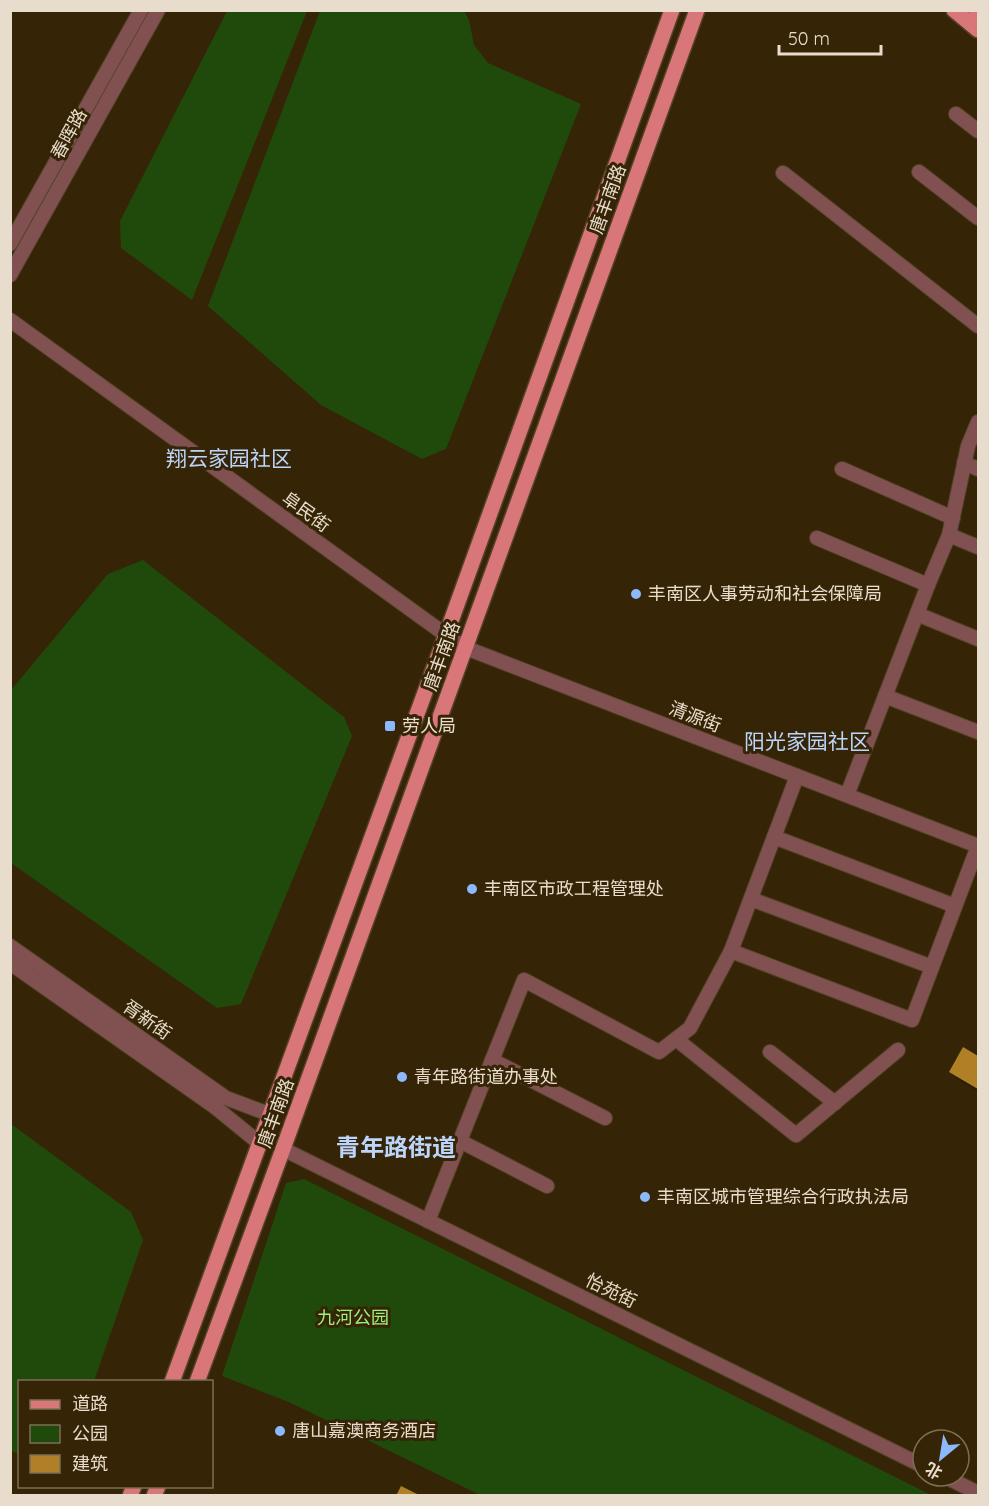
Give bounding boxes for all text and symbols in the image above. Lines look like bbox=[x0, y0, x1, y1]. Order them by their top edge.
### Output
scale bar bbox=[779, 18, 881, 56]
text: 50 m bbox=[788, 27, 830, 50]
street label: 春晖路 bbox=[45, 105, 92, 163]
street label: 唐丰南路 bbox=[584, 161, 631, 237]
district label: 翔云家园社区 bbox=[166, 445, 292, 471]
street label: 阜民街 bbox=[278, 486, 335, 537]
place label: 丰南区人事劳动和社会保障局 bbox=[648, 582, 882, 605]
marker: 丰南区人事劳动和社会保障局 bbox=[629, 587, 643, 601]
street label: 唐丰南路 bbox=[418, 618, 465, 694]
street label: 清源街 bbox=[666, 696, 725, 737]
place label: 劳人局 bbox=[402, 714, 456, 737]
marker: 劳人局 bbox=[383, 719, 397, 733]
district label: 阳光家园社区 bbox=[744, 728, 870, 754]
place label: 丰南区市政工程管理处 bbox=[484, 877, 664, 900]
marker: 丰南区市政工程管理处 bbox=[465, 882, 479, 896]
street label: 胥新街 bbox=[119, 995, 176, 1044]
place label: 青年路街道办事处 bbox=[414, 1065, 558, 1088]
marker: 青年路街道办事处 bbox=[395, 1070, 409, 1084]
street label: 唐丰南路 bbox=[252, 1075, 299, 1151]
district label: 青年路街道 bbox=[336, 1132, 456, 1162]
place label: 丰南区城市管理综合行政执法局 bbox=[657, 1185, 909, 1208]
marker: 丰南区城市管理综合行政执法局 bbox=[638, 1190, 652, 1204]
street label: 怡苑街 bbox=[582, 1268, 641, 1313]
park label: 九河公园 bbox=[317, 1306, 389, 1329]
legend bbox=[18, 1380, 213, 1488]
text: 道路 bbox=[72, 1392, 108, 1415]
place label: 唐山嘉澳商务酒店 bbox=[292, 1419, 436, 1442]
text: 公园 bbox=[72, 1422, 108, 1445]
marker: 唐山嘉澳商务酒店 bbox=[273, 1424, 287, 1438]
north arrow bbox=[911, 1428, 971, 1488]
text: 建筑 bbox=[72, 1452, 108, 1475]
text: 北 bbox=[922, 1458, 945, 1484]

